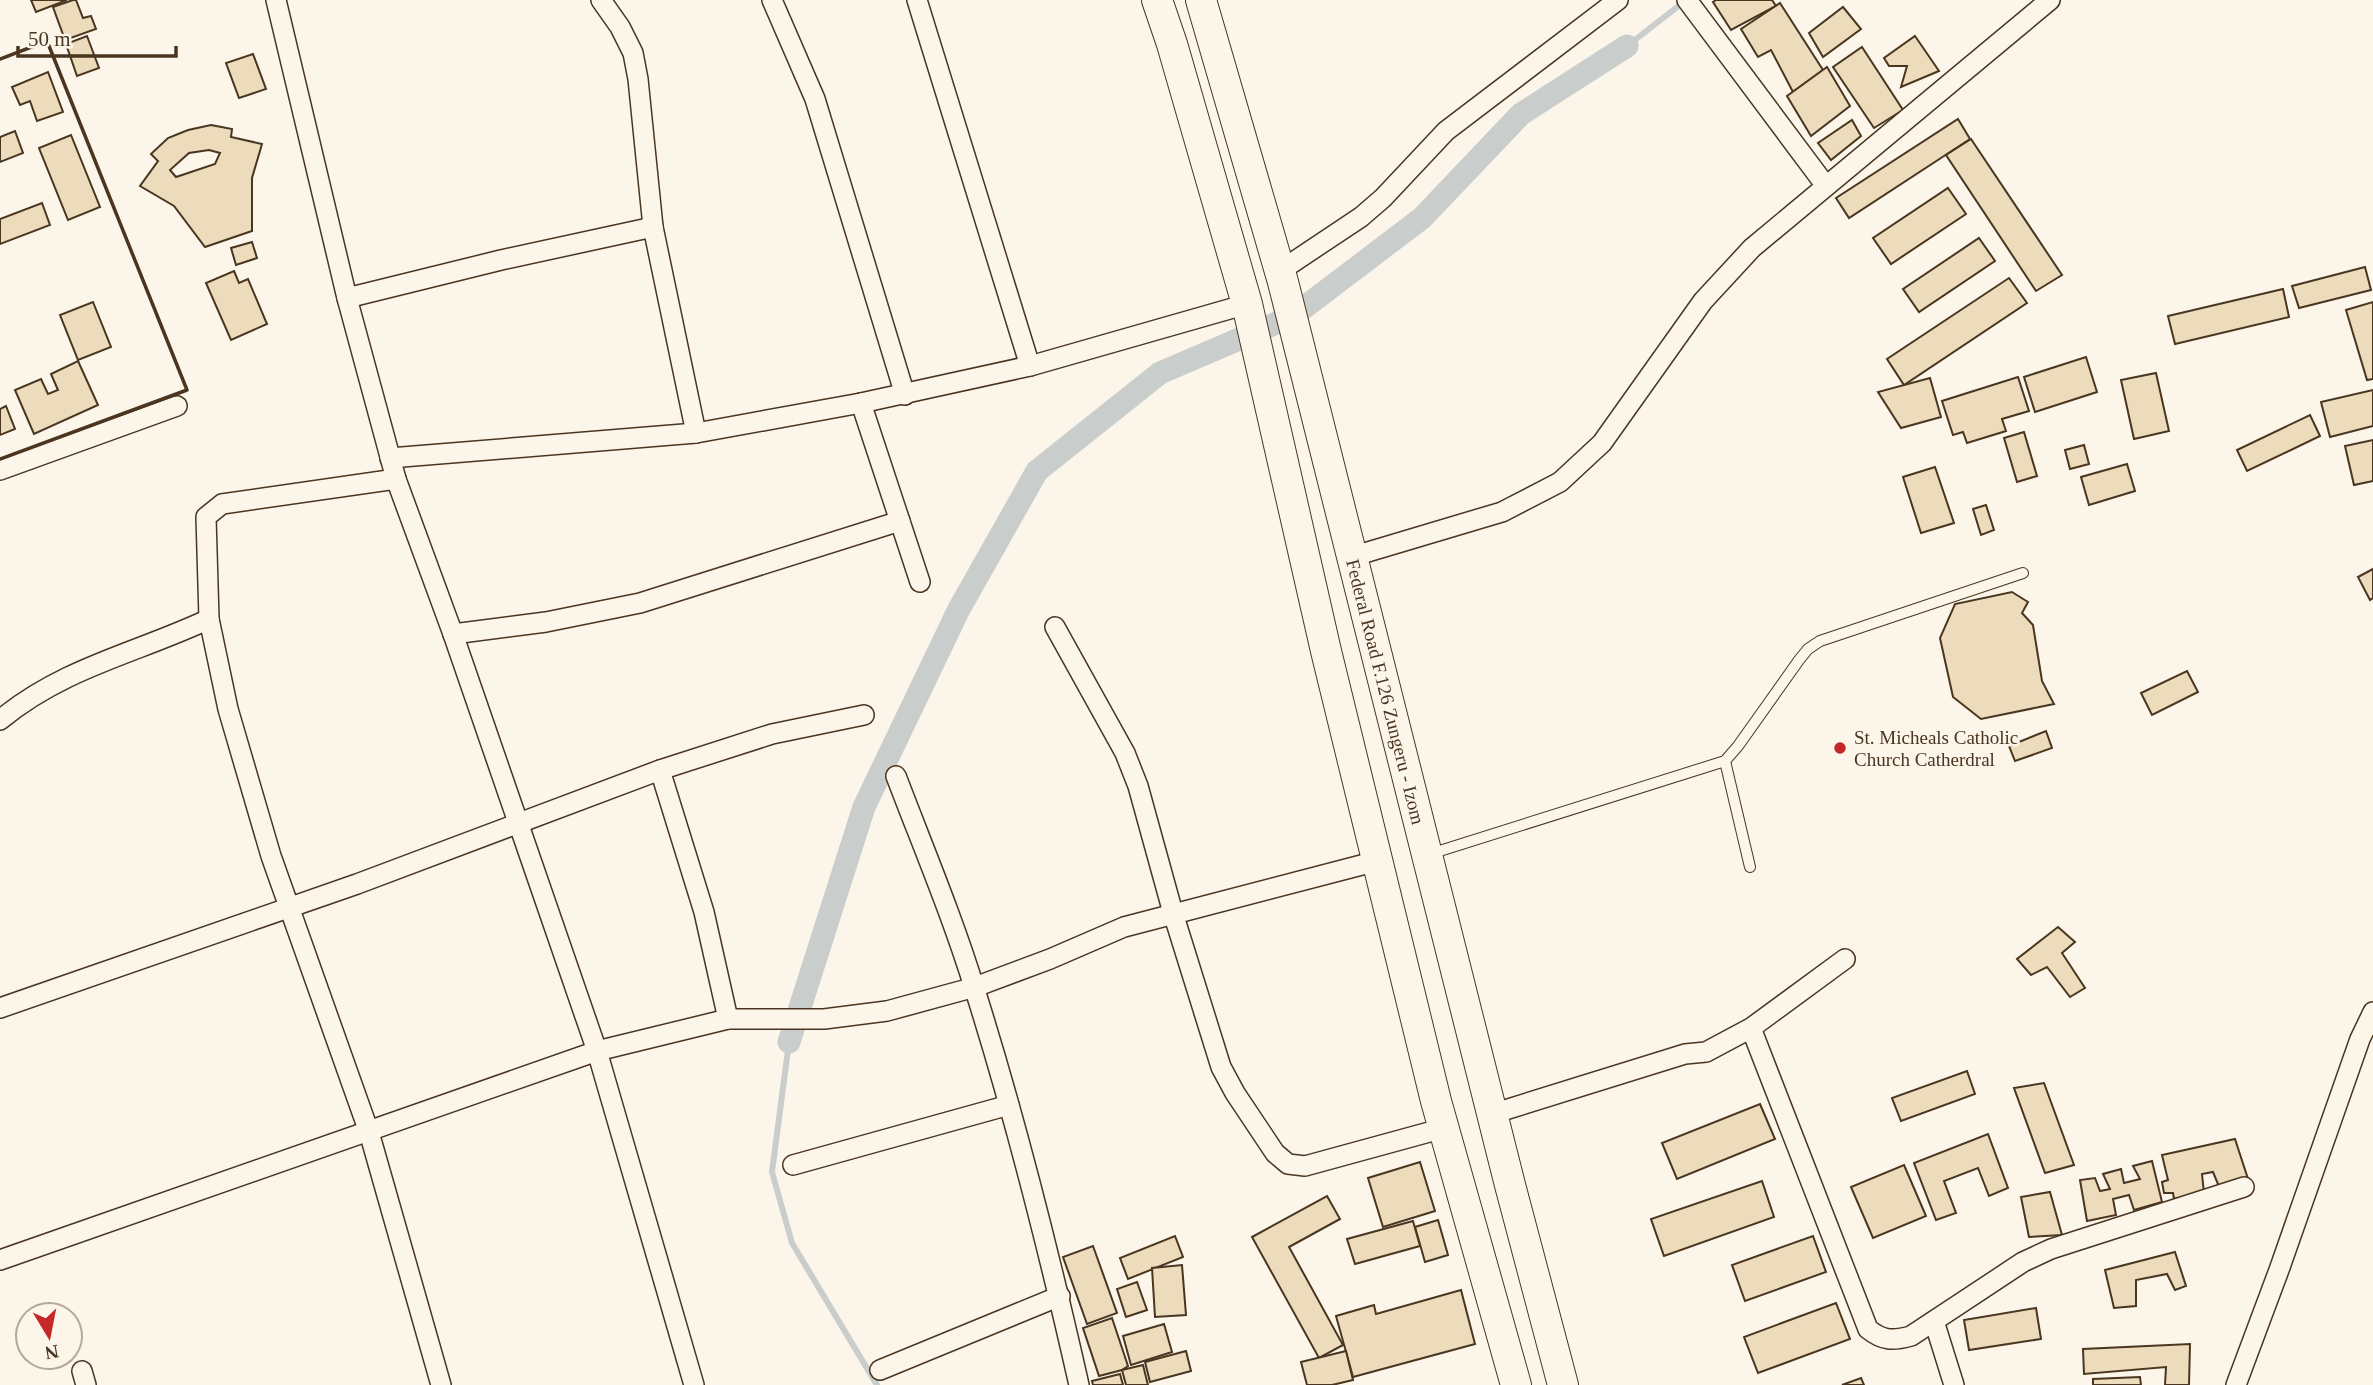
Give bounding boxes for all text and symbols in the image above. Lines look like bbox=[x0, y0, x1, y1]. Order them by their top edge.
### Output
scale bar bbox=[18, 14, 175, 58]
text: 50 m bbox=[28, 27, 71, 51]
street label: Federal Road F.126 Zungeru - Izom bbox=[1342, 557, 1429, 827]
place label: St. Micheals Catholic Church Catherdral bbox=[1854, 727, 2018, 770]
marker: St. Micheals Catholic Church Catherdral bbox=[1832, 740, 1848, 756]
north arrow bbox=[14, 1301, 84, 1371]
text: N bbox=[43, 1341, 60, 1364]

